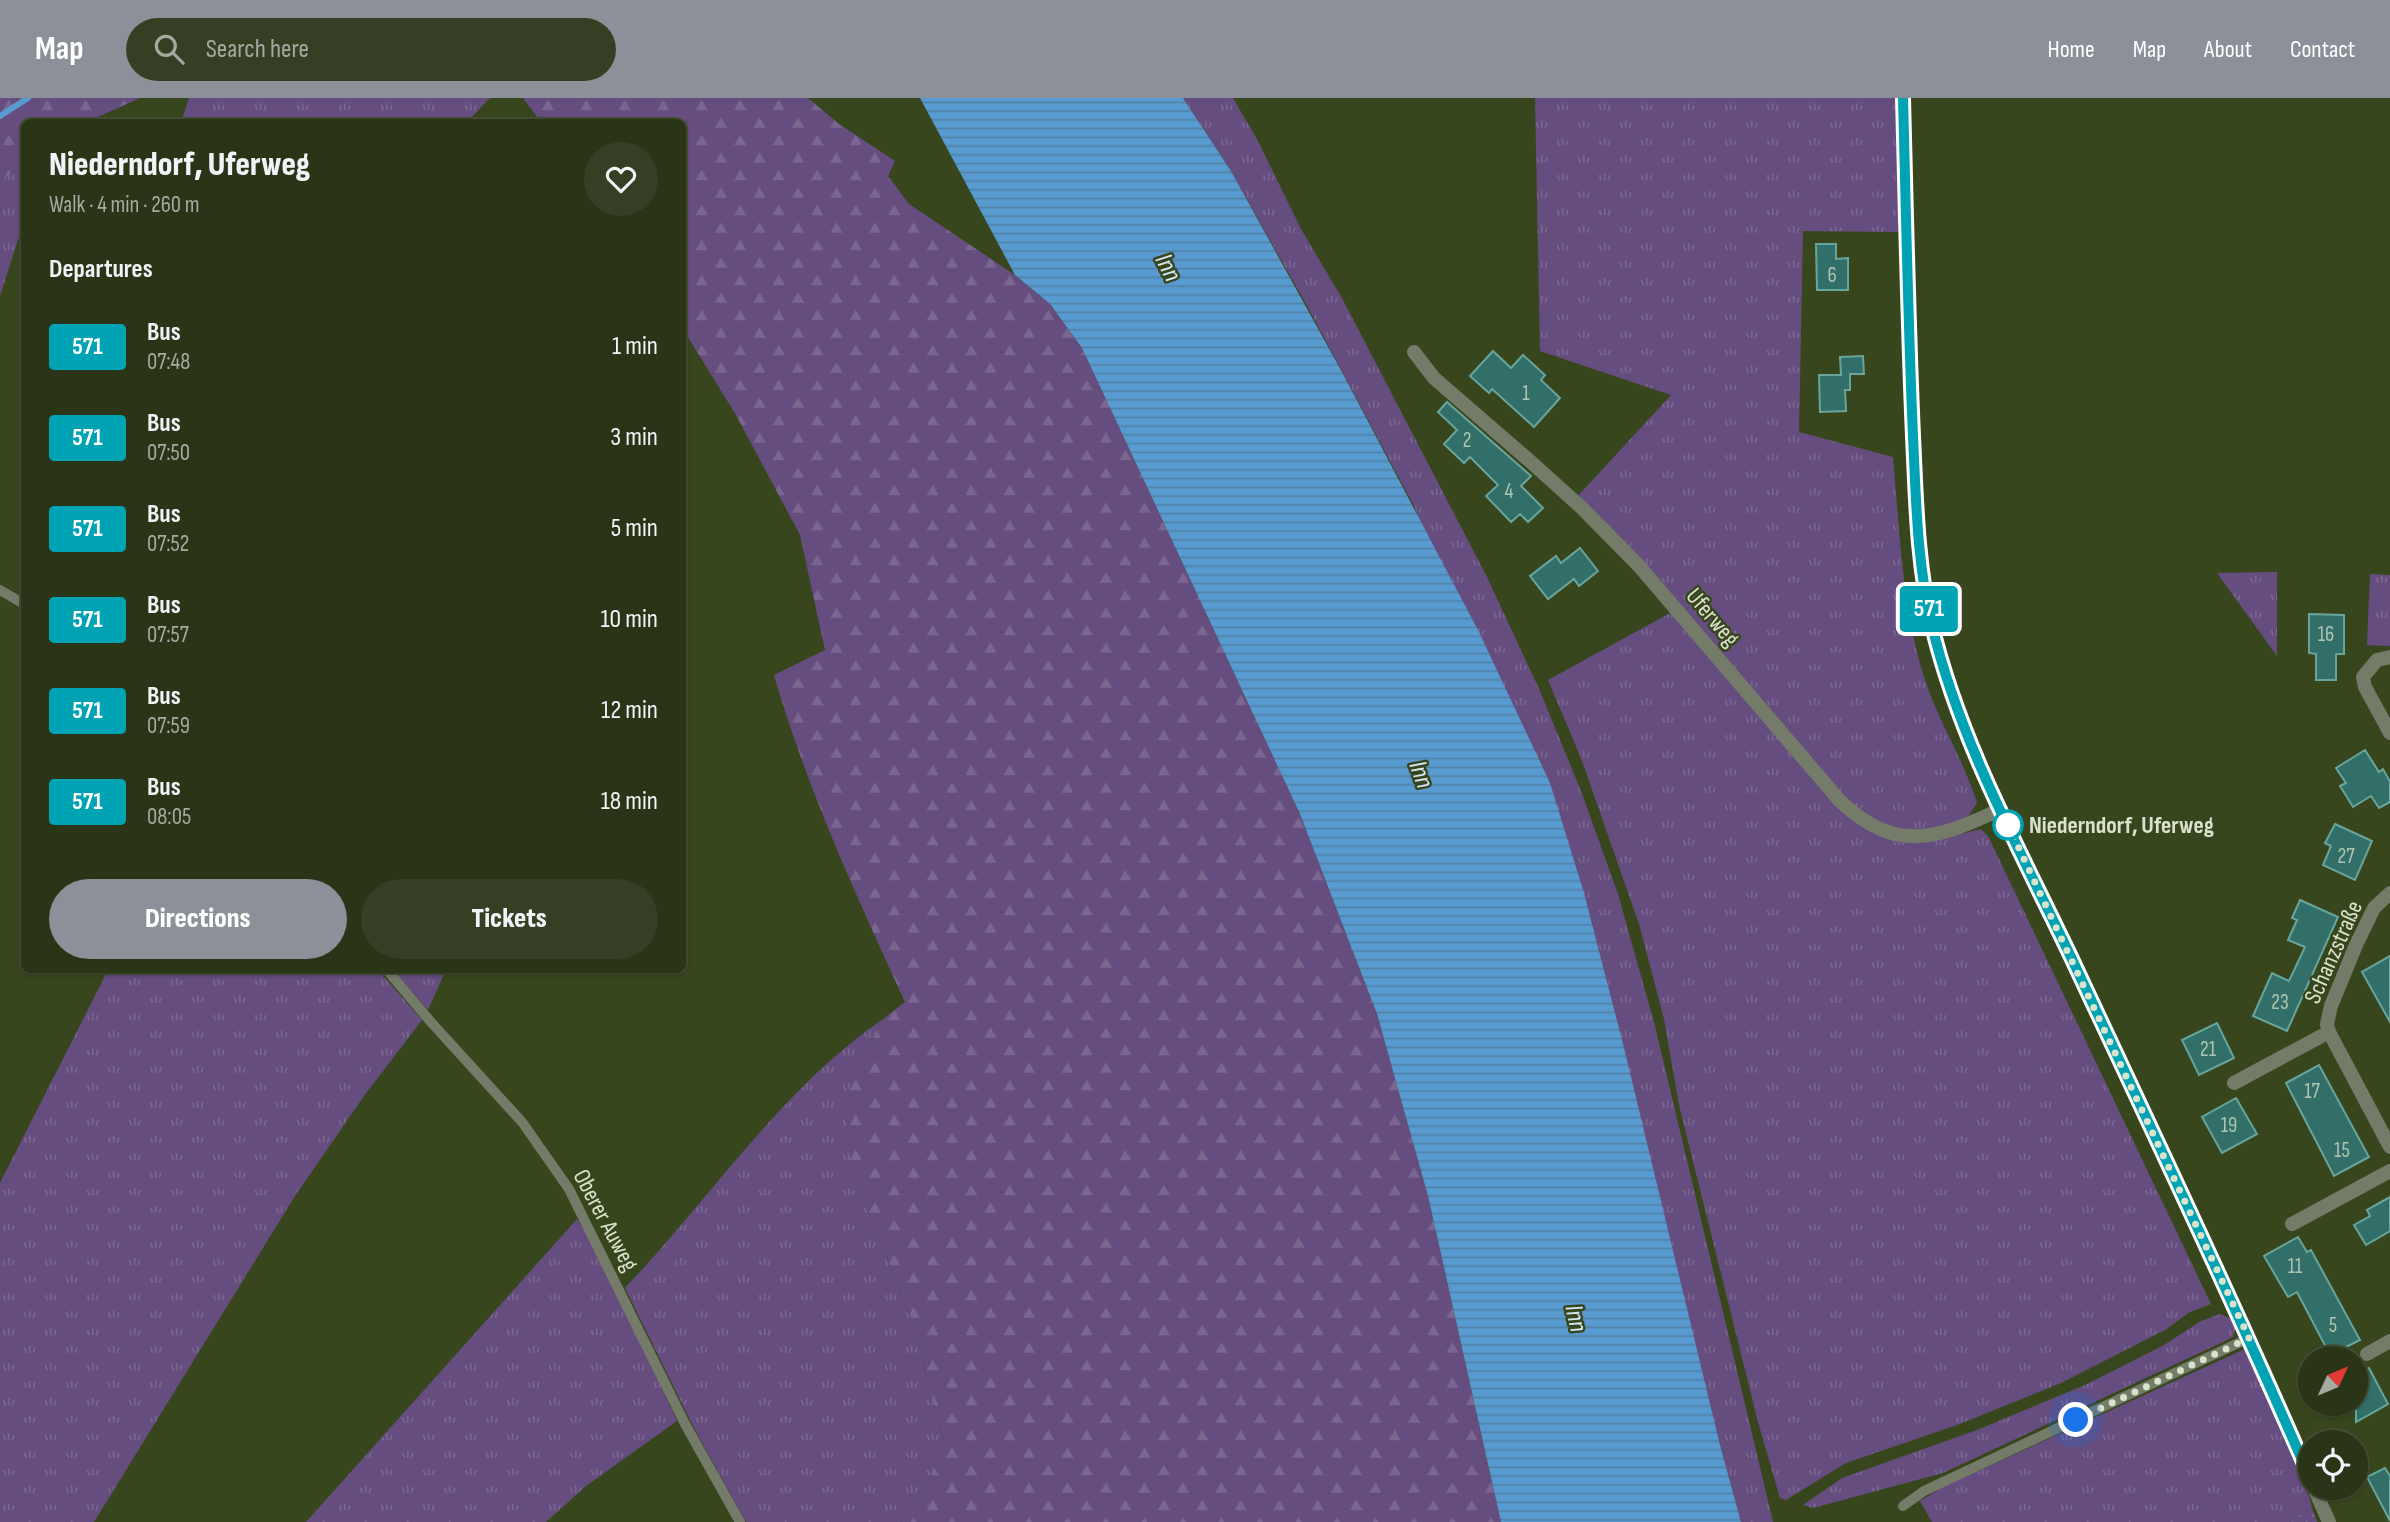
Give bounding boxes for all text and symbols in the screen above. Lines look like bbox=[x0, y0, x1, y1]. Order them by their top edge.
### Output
search box bbox=[126, 18, 616, 81]
text: Map bbox=[35, 29, 84, 69]
icon: search bbox=[150, 30, 188, 68]
text: Search here bbox=[206, 34, 309, 65]
text: Home bbox=[2047, 35, 2095, 64]
text: Map bbox=[2133, 35, 2166, 64]
text: About bbox=[2204, 35, 2252, 64]
text: Contact bbox=[2290, 35, 2355, 64]
button: heart bbox=[584, 142, 658, 216]
text: Niederndorf, Uferweg bbox=[49, 145, 310, 185]
text: Walk · 4 min · 260 m bbox=[49, 191, 199, 219]
water label: Inn bbox=[1148, 249, 1188, 287]
text: Departures bbox=[49, 254, 153, 285]
house number: 6 bbox=[1827, 263, 1837, 288]
text: Bus bbox=[147, 317, 181, 348]
text: 1 min bbox=[612, 331, 658, 362]
text: 571 bbox=[72, 332, 103, 361]
text: 07:48 bbox=[147, 348, 190, 376]
house number: 1 bbox=[1522, 381, 1530, 406]
text: Bus bbox=[147, 408, 181, 439]
text: 3 min bbox=[610, 422, 658, 453]
text: 571 bbox=[72, 423, 103, 452]
house number: 2 bbox=[1463, 428, 1471, 453]
text: 07:50 bbox=[147, 439, 190, 467]
house number: 4 bbox=[1505, 479, 1514, 504]
text: Bus bbox=[147, 499, 181, 530]
text: 5 min bbox=[611, 513, 658, 544]
text: 571 bbox=[72, 514, 103, 543]
text: 07:52 bbox=[147, 530, 189, 558]
street label: Uferweg bbox=[1680, 582, 1746, 653]
line badge: 571 bbox=[1889, 586, 1969, 632]
text: Bus bbox=[147, 590, 181, 621]
text: 571 bbox=[1914, 594, 1944, 623]
text: 10 min bbox=[601, 604, 658, 635]
text: 571 bbox=[72, 605, 103, 634]
text: 07:57 bbox=[147, 621, 189, 649]
house number: 16 bbox=[2318, 622, 2334, 647]
text: Bus bbox=[147, 681, 181, 712]
text: 12 min bbox=[601, 695, 658, 726]
text: 571 bbox=[72, 696, 103, 725]
text: 07:59 bbox=[147, 712, 190, 740]
water label: Inn bbox=[1401, 757, 1440, 793]
text: Bus bbox=[147, 772, 181, 803]
text: 18 min bbox=[601, 786, 658, 817]
text: 571 bbox=[72, 787, 103, 816]
text: 08:05 bbox=[147, 803, 191, 831]
marker: Niederndorf, Uferweg bbox=[1993, 810, 2023, 840]
place label: Niederndorf, Uferweg bbox=[2029, 811, 2214, 840]
house number: 27 bbox=[2337, 844, 2355, 869]
button: Directions bbox=[49, 879, 347, 959]
button: Tickets bbox=[361, 879, 658, 959]
street label: Schanzstraße bbox=[2298, 896, 2369, 1008]
house number: 23 bbox=[2271, 990, 2289, 1015]
house number: 21 bbox=[2200, 1037, 2217, 1062]
house number: 17 bbox=[2304, 1079, 2320, 1104]
house number: 19 bbox=[2221, 1113, 2237, 1138]
house number: 15 bbox=[2334, 1138, 2350, 1163]
street label: Oberer Auweg bbox=[567, 1164, 644, 1276]
house number: 11 bbox=[2288, 1254, 2303, 1279]
water label: Inn bbox=[1557, 1302, 1594, 1335]
house number: 5 bbox=[2329, 1313, 2337, 1338]
north arrow bbox=[2298, 1346, 2368, 1416]
map controls bbox=[2298, 1346, 2368, 1500]
your location bbox=[2058, 1402, 2093, 1437]
button: locate bbox=[2298, 1430, 2368, 1500]

